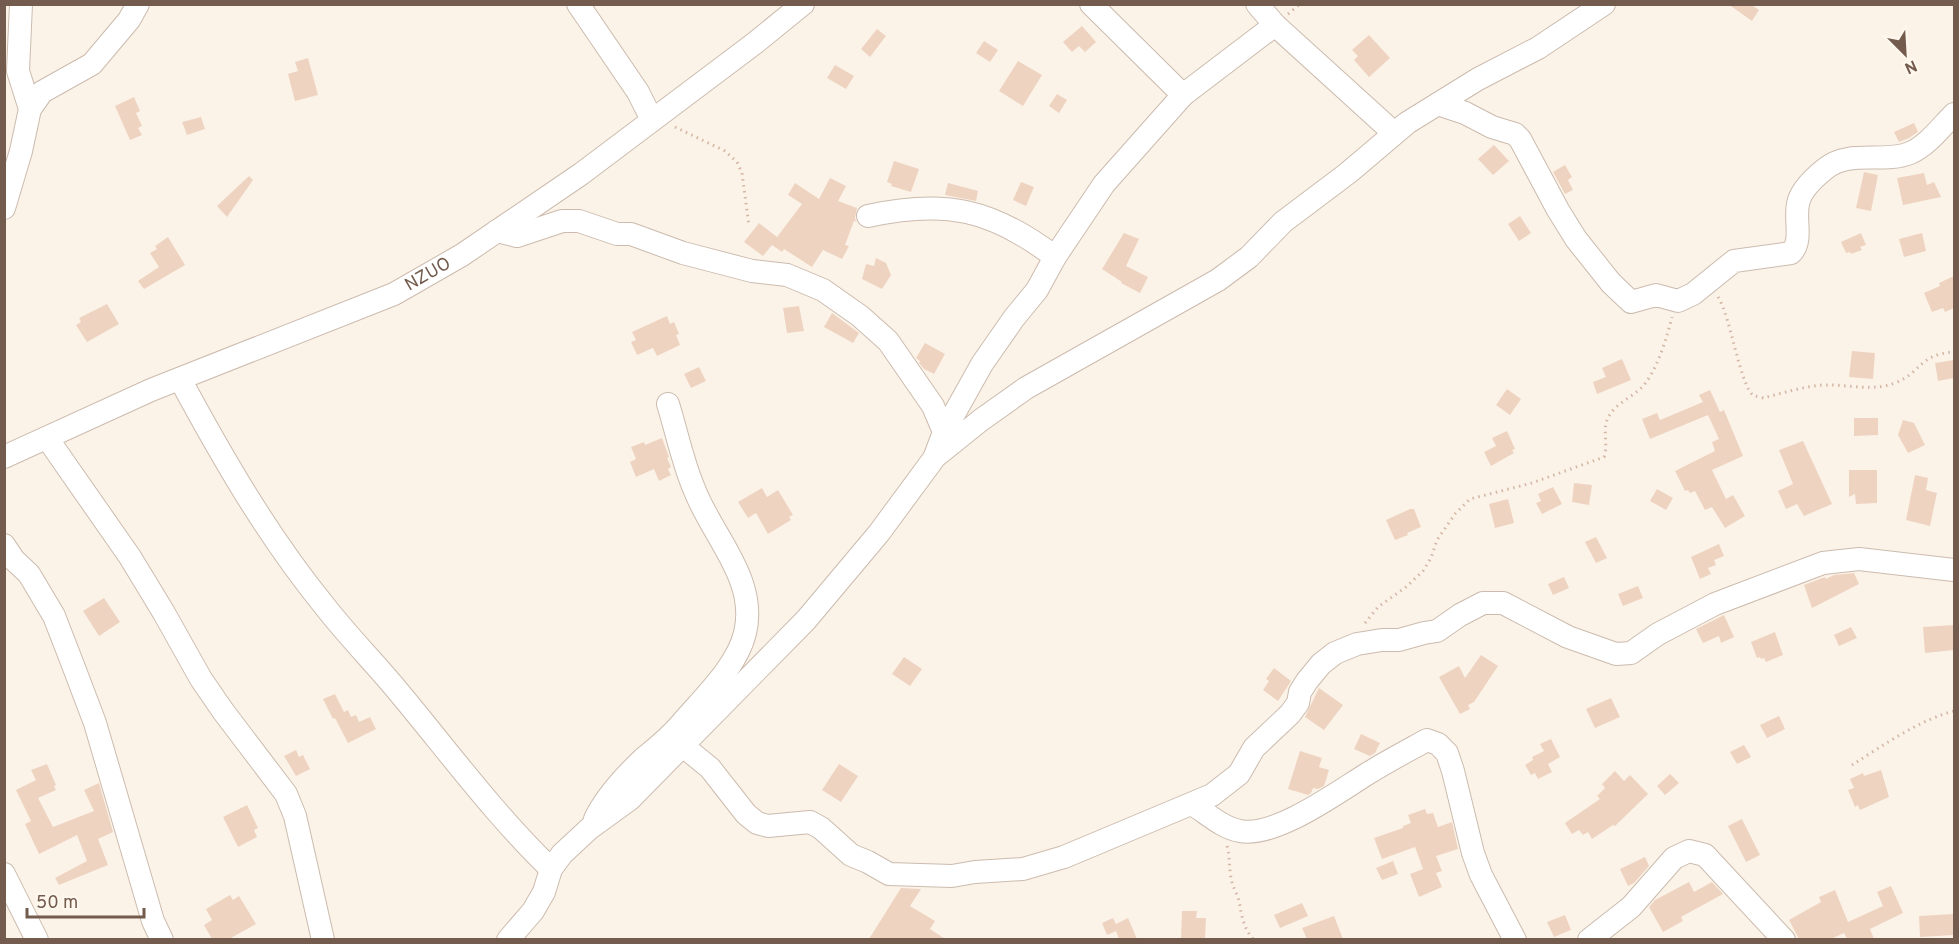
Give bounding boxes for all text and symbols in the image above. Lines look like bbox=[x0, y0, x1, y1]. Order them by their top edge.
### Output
north arrow bbox=[1875, 24, 1935, 84]
text: N bbox=[1901, 54, 1920, 77]
street label: NZUO bbox=[401, 252, 455, 297]
scale bar bbox=[27, 881, 144, 919]
text: 50 m bbox=[36, 892, 78, 915]

